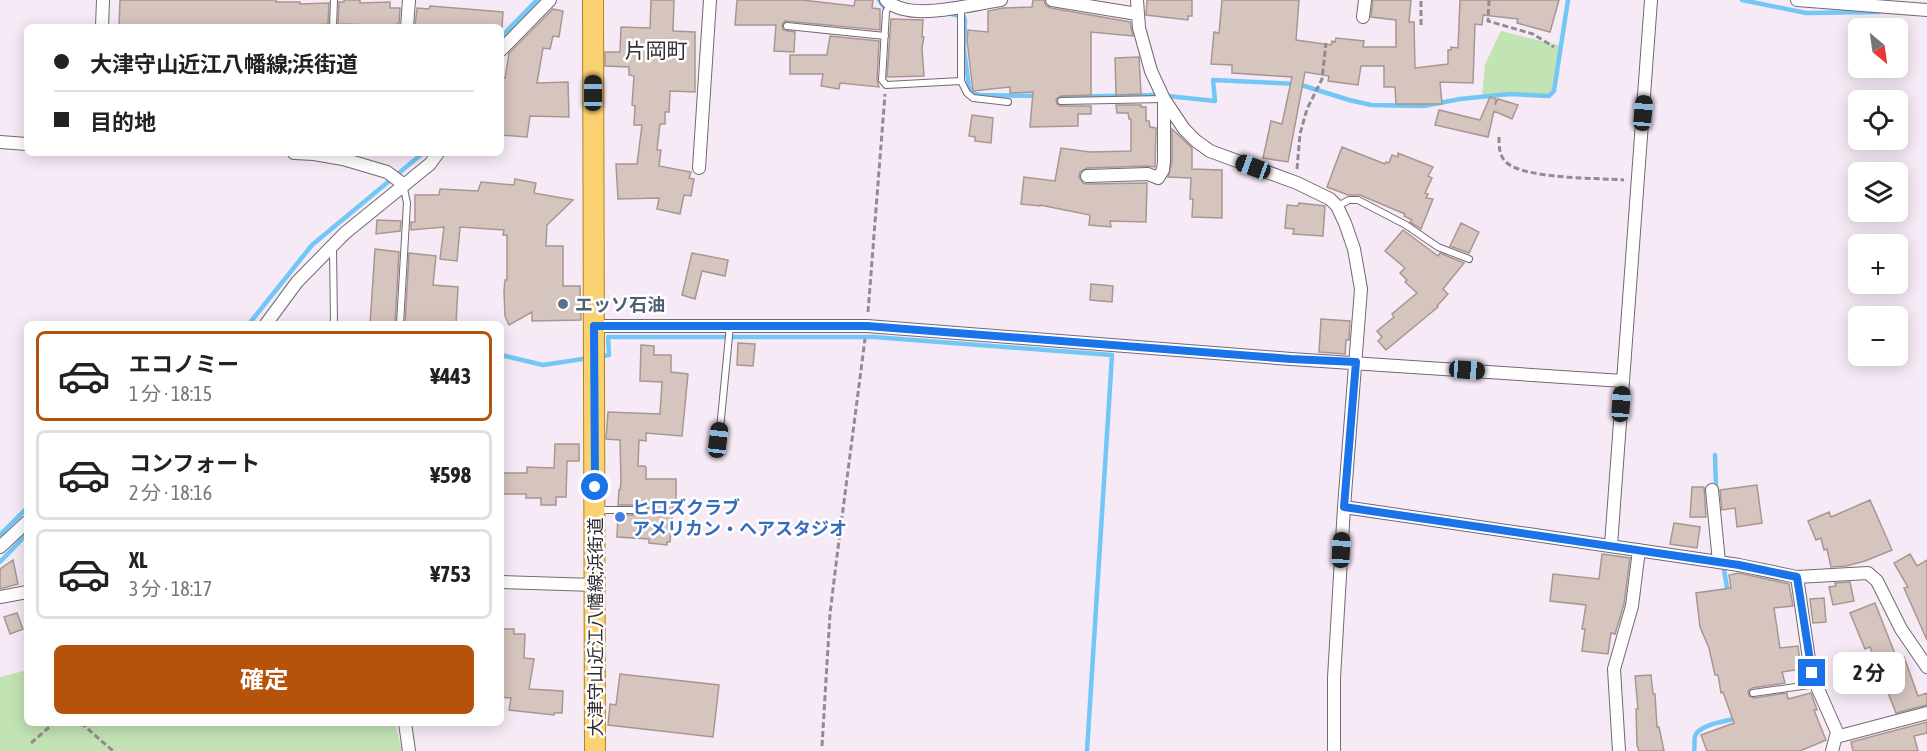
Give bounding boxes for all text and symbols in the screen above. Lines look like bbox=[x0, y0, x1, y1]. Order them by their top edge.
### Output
north arrow bbox=[1848, 18, 1908, 78]
map controls bbox=[1848, 18, 1908, 366]
district label: 片岡町 bbox=[625, 38, 688, 62]
text: 大津守山近江八幡線;浜街道 bbox=[90, 51, 358, 77]
car bbox=[584, 75, 602, 111]
button: locate bbox=[1848, 90, 1908, 150]
car bbox=[1632, 94, 1654, 132]
text: 目的地 bbox=[90, 109, 156, 135]
car bbox=[1233, 152, 1273, 182]
button: layers bbox=[1848, 162, 1908, 222]
button: + bbox=[1848, 234, 1908, 294]
place label: エッソ石油 bbox=[575, 294, 665, 315]
marker: エッソ石油 bbox=[556, 297, 570, 311]
button: − bbox=[1848, 306, 1908, 366]
icon: car bbox=[57, 349, 111, 403]
text: エコノミー bbox=[129, 351, 239, 377]
car bbox=[1448, 360, 1486, 380]
text: ¥443 bbox=[430, 363, 471, 389]
text: 1 分 · 18:15 bbox=[129, 382, 212, 405]
car bbox=[1611, 385, 1631, 423]
car bbox=[707, 421, 729, 459]
icon: car bbox=[57, 448, 111, 502]
text: コンフォート bbox=[129, 450, 260, 476]
text: ¥598 bbox=[430, 462, 471, 488]
route start bbox=[581, 473, 608, 500]
text: 2 分 · 18:16 bbox=[129, 481, 212, 504]
place label: ヒロズクラブ アメリカン・ヘアスタジオ bbox=[632, 497, 847, 539]
marker: ヒロズクラブ アメリカン・ヘアスタジオ bbox=[613, 510, 627, 524]
street label: 大津守山近江八幡線;浜街道 bbox=[585, 517, 606, 737]
car bbox=[1331, 532, 1351, 568]
icon: car bbox=[57, 547, 111, 601]
text: XL bbox=[129, 547, 147, 573]
text: ¥753 bbox=[430, 561, 471, 587]
text: 3 分 · 18:17 bbox=[129, 577, 212, 600]
button: 確定 bbox=[54, 645, 474, 714]
callout: 2 分 bbox=[1833, 652, 1905, 694]
route end bbox=[1798, 659, 1825, 686]
text: 2 分 bbox=[1853, 661, 1885, 684]

